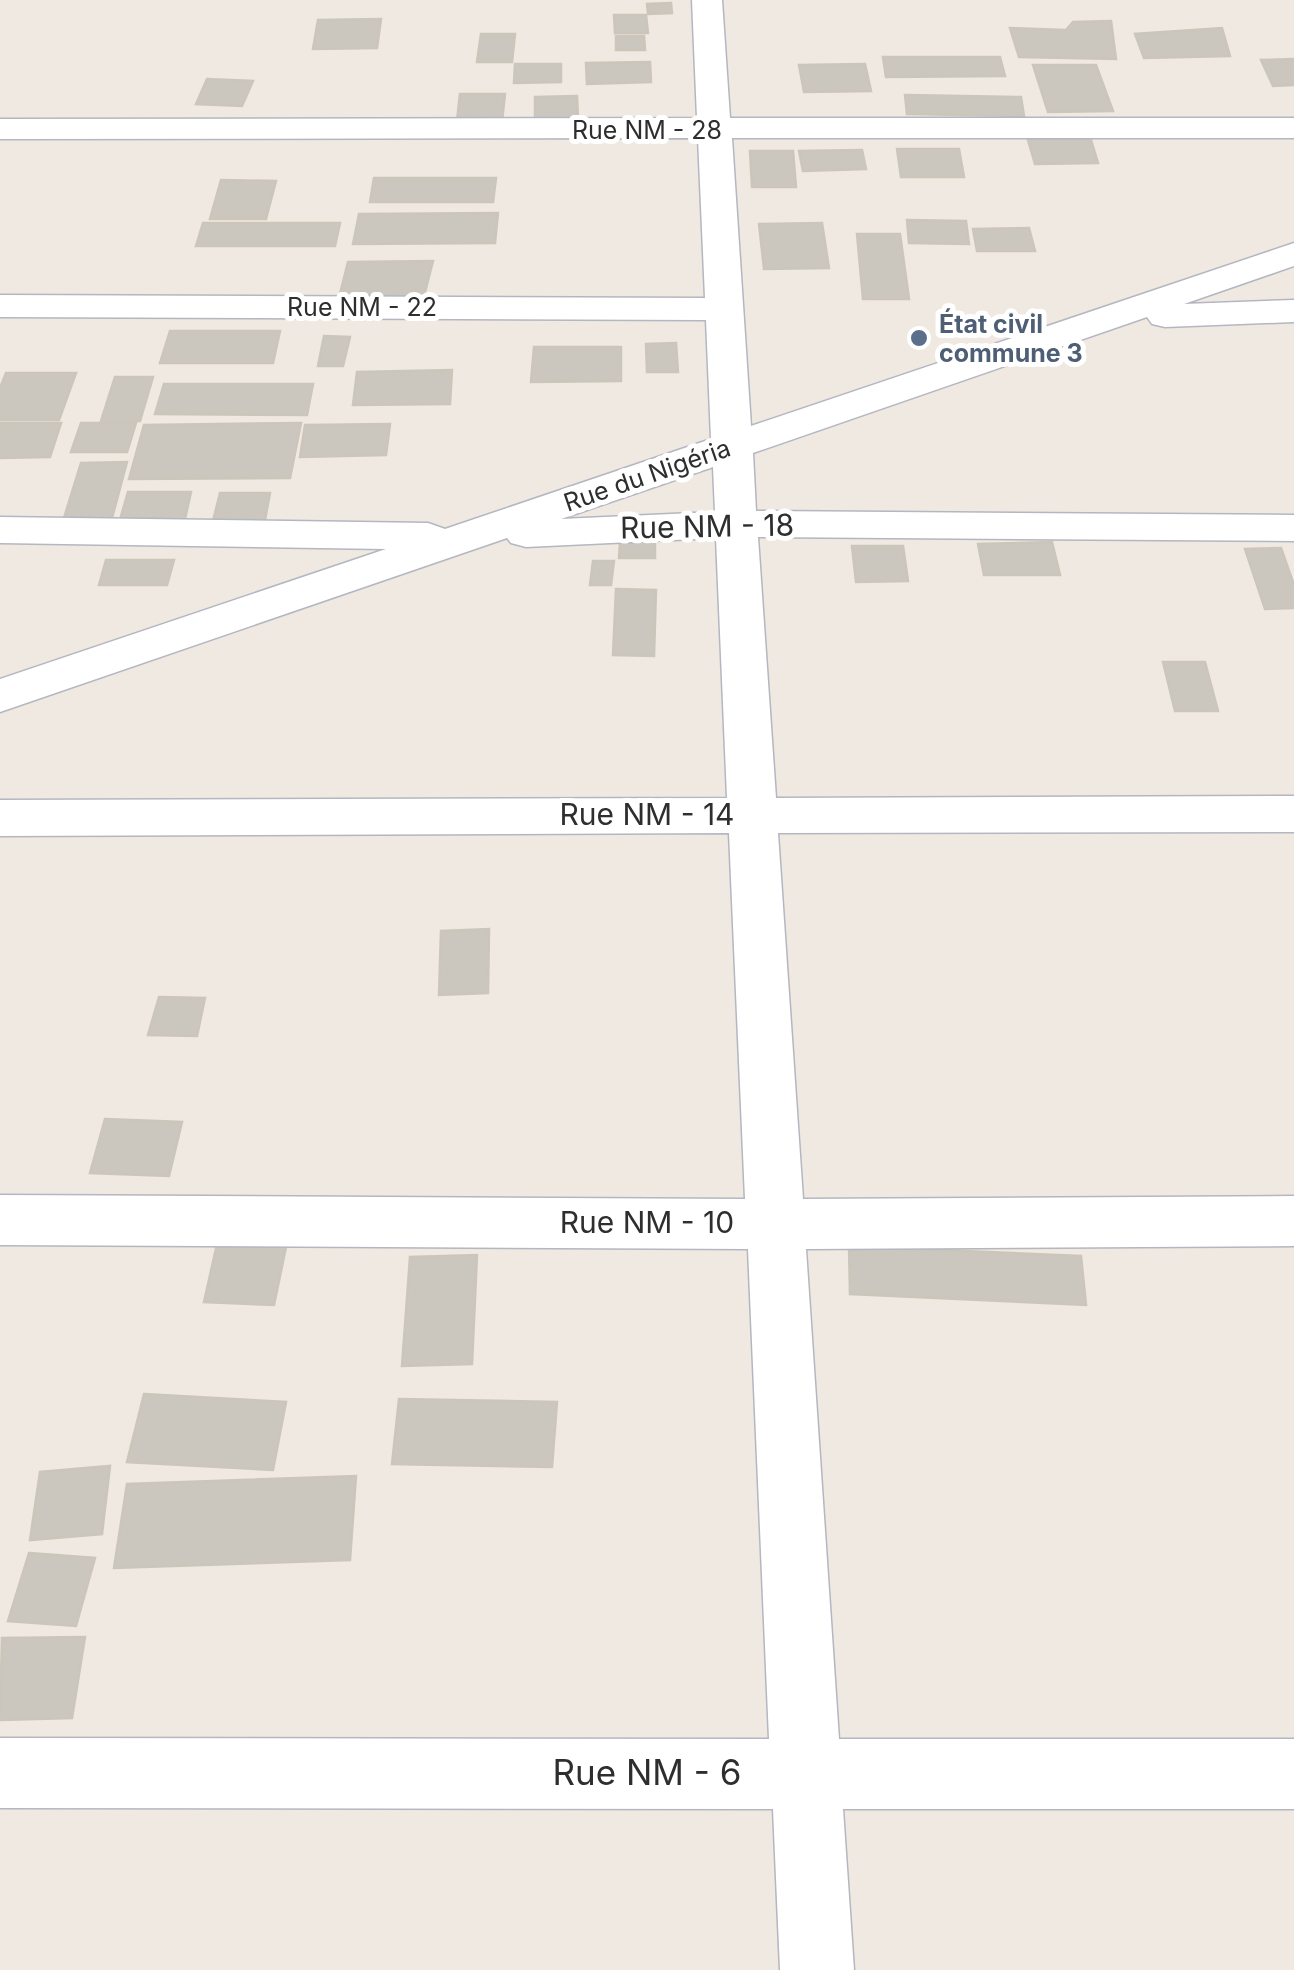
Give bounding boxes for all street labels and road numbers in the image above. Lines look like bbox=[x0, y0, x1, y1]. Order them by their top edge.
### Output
street label: Rue NM - 28 bbox=[572, 115, 722, 145]
street label: Rue NM - 22 bbox=[287, 292, 437, 322]
street label: Rue du Nigéria bbox=[560, 432, 734, 518]
street label: Rue NM - 18 bbox=[620, 506, 794, 546]
street label: Rue NM - 14 bbox=[560, 796, 734, 832]
street label: Rue NM - 10 bbox=[560, 1204, 734, 1240]
street label: Rue NM - 6 bbox=[553, 1751, 741, 1793]

